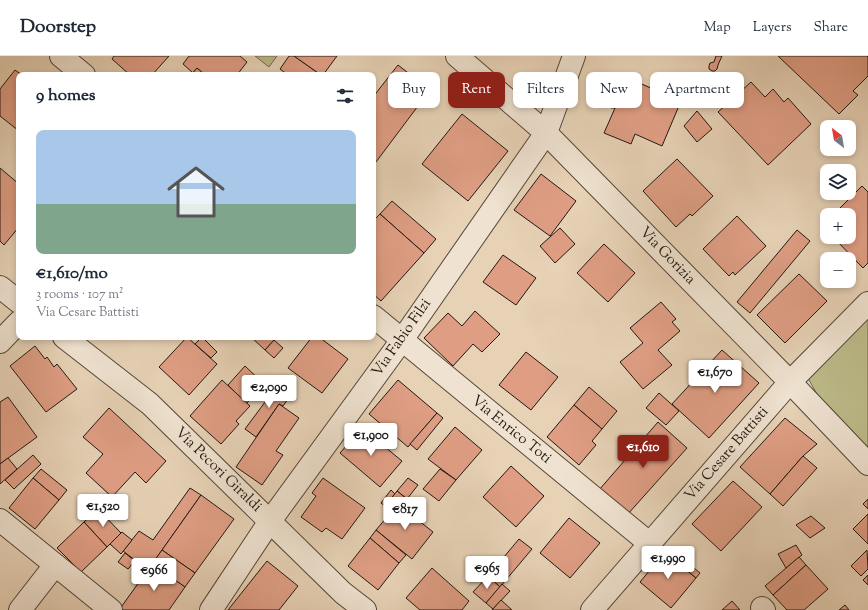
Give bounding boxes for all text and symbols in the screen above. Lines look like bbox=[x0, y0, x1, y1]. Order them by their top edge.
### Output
text: Doorstep bbox=[20, 14, 96, 41]
text: Map bbox=[704, 18, 731, 38]
text: Layers bbox=[753, 18, 791, 38]
text: Share bbox=[813, 18, 848, 38]
chip: Buy bbox=[388, 72, 440, 108]
chip: Rent bbox=[448, 72, 505, 108]
chip: Filters bbox=[513, 72, 578, 108]
chip: New bbox=[586, 72, 642, 108]
chip: Apartment bbox=[650, 72, 744, 108]
text: 9 homes bbox=[36, 84, 95, 108]
icon: filters bbox=[334, 85, 356, 107]
north arrow bbox=[820, 120, 856, 156]
map controls bbox=[820, 120, 856, 288]
icon: home bbox=[160, 156, 232, 228]
button: layers bbox=[820, 164, 856, 200]
button: + bbox=[820, 208, 856, 244]
street label: Via Gorizia bbox=[634, 223, 700, 290]
button: − bbox=[820, 252, 856, 288]
text: €1,610/mo bbox=[36, 262, 108, 286]
text: 3 rooms · 107 m² bbox=[36, 286, 123, 304]
street label: Via Fabio Filzi bbox=[367, 295, 437, 381]
text: Via Cesare Battisti bbox=[36, 304, 139, 322]
pin: €1,670 bbox=[682, 360, 748, 394]
text: €1,670 bbox=[698, 364, 733, 382]
pin: €2,090 bbox=[236, 375, 302, 409]
text: €2,090 bbox=[251, 379, 287, 397]
street label: Via Enrico Toti bbox=[466, 391, 556, 469]
street label: Via Cesare Battisti bbox=[680, 402, 774, 506]
street label: Via Pecori Giraldi bbox=[170, 423, 266, 517]
pin: €1,900 bbox=[338, 423, 404, 457]
text: €1,900 bbox=[353, 427, 389, 445]
pin: €1,610 bbox=[610, 435, 676, 469]
text: €1,610 bbox=[627, 439, 659, 457]
pin: €1,520 bbox=[70, 494, 136, 528]
pin: €817 bbox=[381, 497, 429, 531]
text: €1,520 bbox=[86, 498, 120, 516]
text: €817 bbox=[392, 501, 418, 519]
pin: €1,990 bbox=[635, 546, 701, 580]
text: €1,990 bbox=[651, 550, 685, 568]
pin: €965 bbox=[463, 556, 511, 590]
pin: €966 bbox=[130, 558, 178, 592]
text: €965 bbox=[474, 560, 500, 578]
text: €966 bbox=[140, 562, 168, 580]

